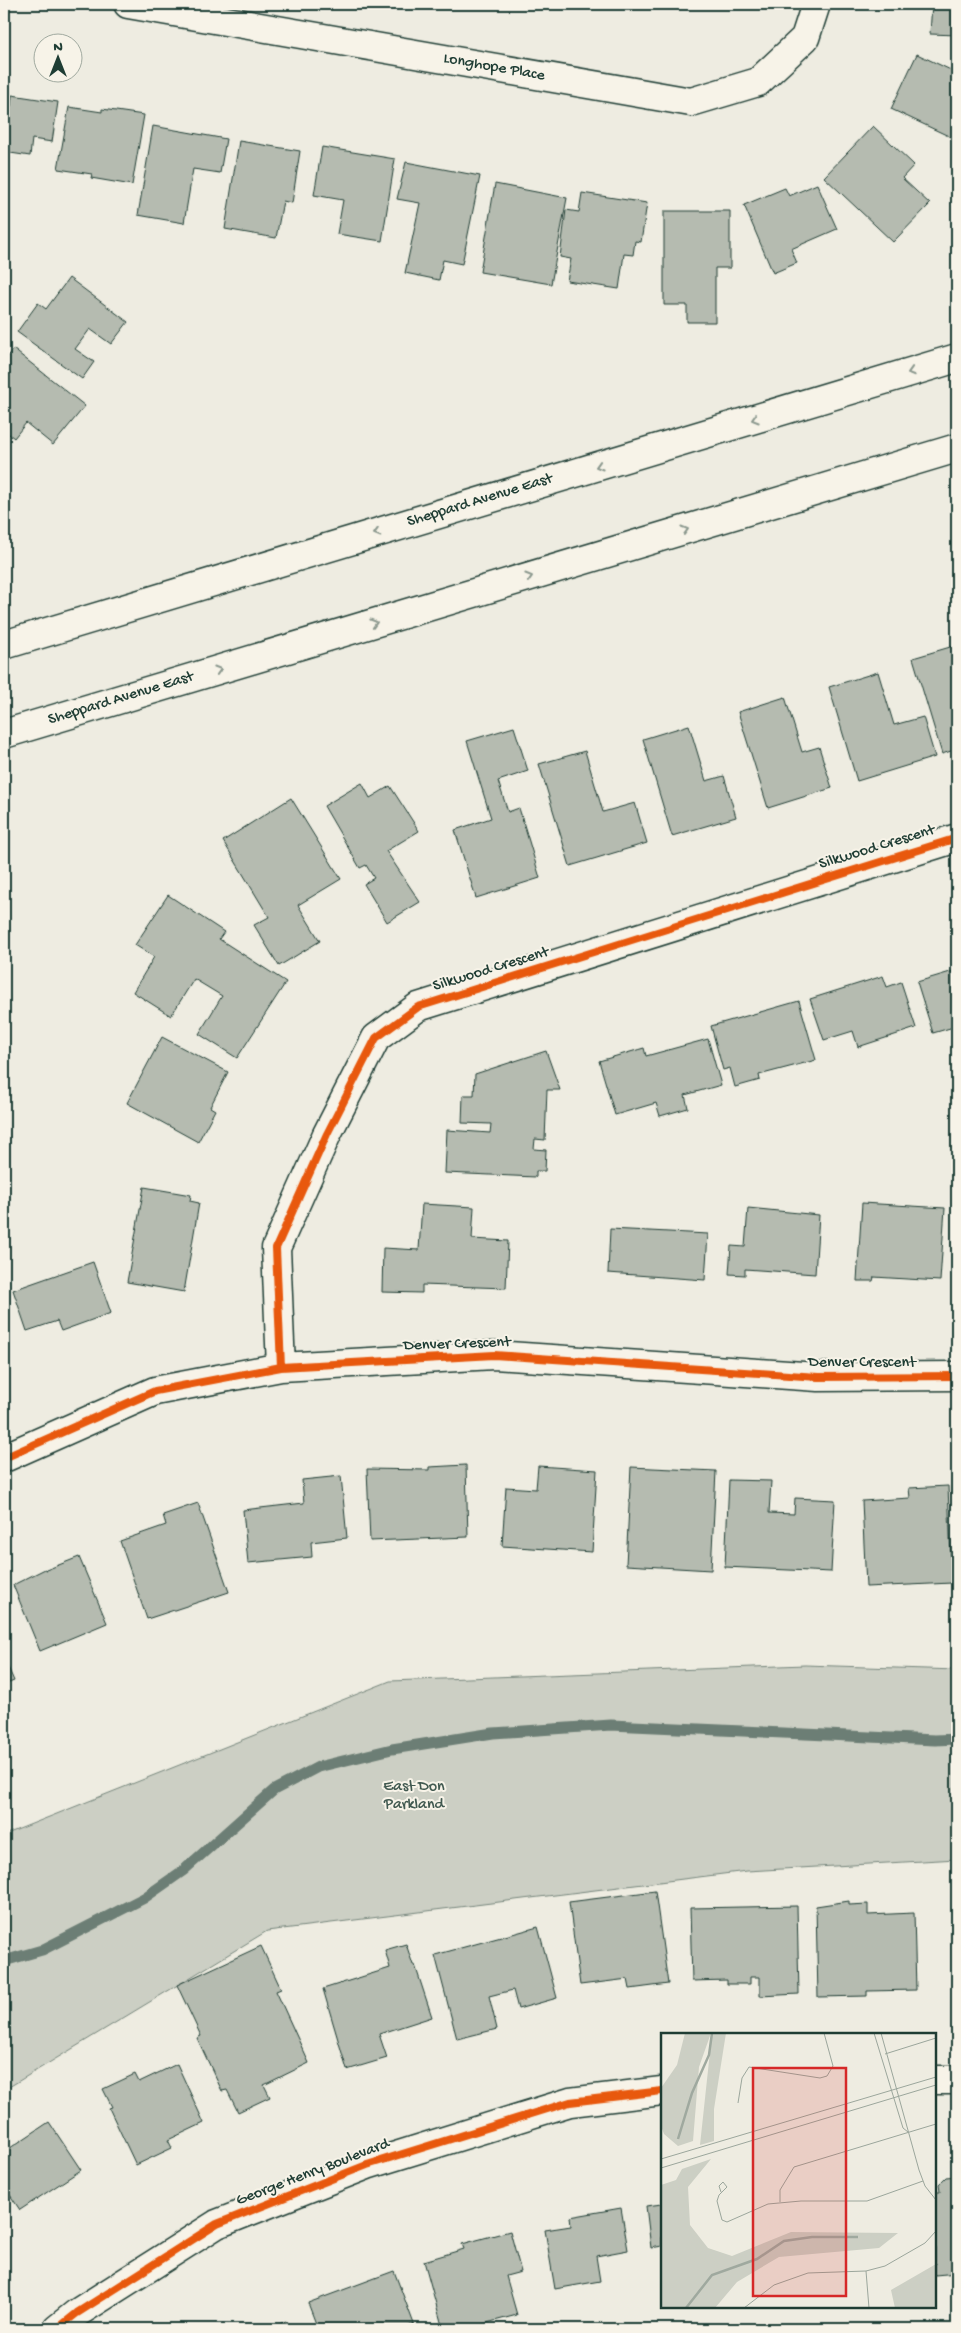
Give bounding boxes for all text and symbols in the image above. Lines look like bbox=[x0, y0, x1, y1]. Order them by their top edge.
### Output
north arrow bbox=[32, 32, 82, 82]
text: N bbox=[53, 39, 63, 56]
street label: Longhope Place bbox=[442, 50, 547, 86]
one-way arrow bbox=[907, 367, 915, 377]
one-way arrow bbox=[751, 414, 760, 424]
one-way arrow bbox=[596, 460, 604, 470]
street label: Sheppard Avenue East bbox=[405, 469, 556, 532]
one-way arrow bbox=[680, 526, 689, 536]
one-way arrow bbox=[373, 527, 381, 537]
one-way arrow bbox=[525, 572, 533, 582]
one-way arrow bbox=[369, 619, 377, 629]
one-way arrow bbox=[213, 666, 222, 676]
street label: Sheppard Avenue East bbox=[46, 667, 197, 730]
street label: Silkwood Crescent bbox=[817, 821, 939, 875]
street label: Silkwood Crescent bbox=[431, 943, 553, 997]
street label: Denver Crescent bbox=[402, 1334, 512, 1356]
street label: Denver Crescent bbox=[807, 1354, 917, 1373]
park label: East Don Parkland bbox=[383, 1778, 446, 1815]
inset map bbox=[661, 2033, 936, 2308]
street label: George Henry Boulevard bbox=[234, 2134, 394, 2211]

